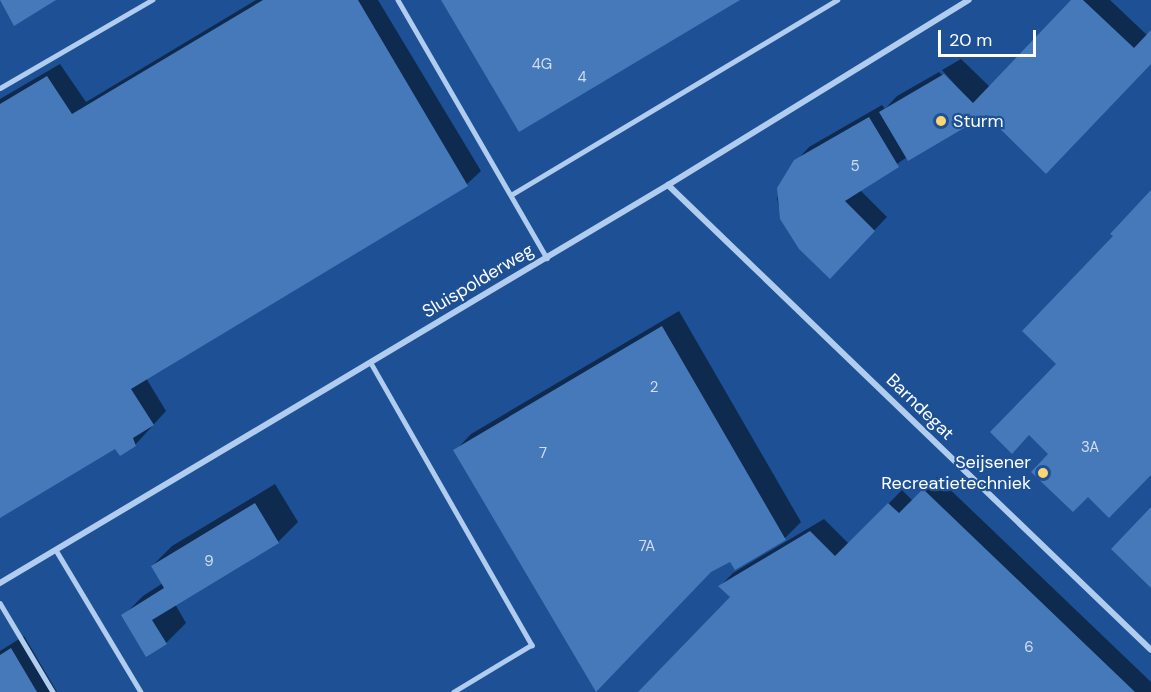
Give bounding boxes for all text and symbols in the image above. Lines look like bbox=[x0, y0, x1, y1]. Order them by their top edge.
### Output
scale bar bbox=[941, 18, 1038, 56]
text: 20 m bbox=[949, 28, 992, 52]
house number: 4G bbox=[532, 56, 552, 74]
house number: 4 bbox=[577, 69, 587, 87]
place label: Sturm bbox=[953, 110, 1004, 132]
marker: Sturm bbox=[934, 114, 948, 128]
house number: 5 bbox=[850, 158, 860, 176]
street label: Sluispolderweg bbox=[418, 239, 538, 323]
street label: Barndegat bbox=[882, 369, 958, 445]
house number: 2 bbox=[650, 379, 658, 397]
house number: 3A bbox=[1081, 439, 1099, 457]
house number: 7 bbox=[539, 445, 547, 463]
place label: Seijsener Recreatietechniek bbox=[881, 452, 1031, 494]
marker: Seijsener Recreatietechniek bbox=[1036, 466, 1050, 480]
house number: 7A bbox=[639, 538, 655, 556]
house number: 9 bbox=[204, 553, 214, 571]
house number: 6 bbox=[1024, 639, 1034, 657]

